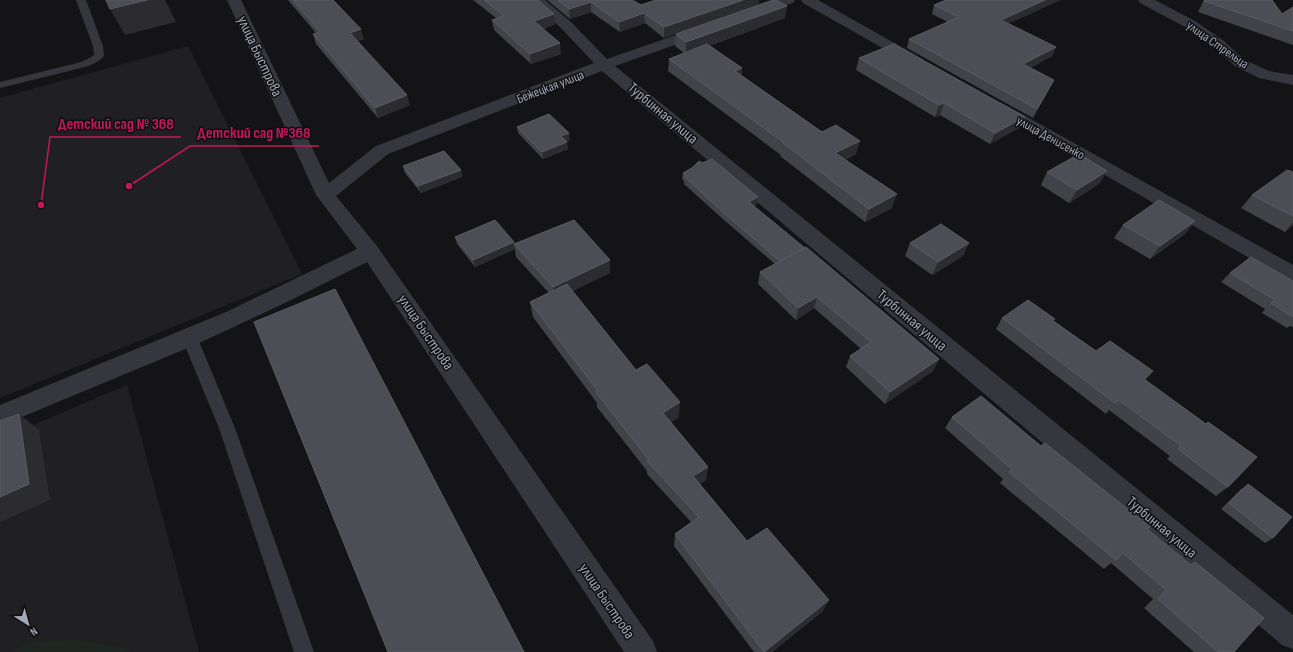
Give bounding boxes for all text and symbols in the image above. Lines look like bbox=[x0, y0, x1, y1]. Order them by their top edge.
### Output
street label: улица Быстрова bbox=[233, 13, 287, 100]
street label: улица Стрельца bbox=[1183, 17, 1252, 72]
street label: Бежецкая улица bbox=[514, 67, 586, 107]
street label: Турбинная улица bbox=[624, 79, 702, 148]
callout: Детский сад № 368 bbox=[50, 109, 181, 137]
street label: улица Денисенко bbox=[1014, 113, 1088, 163]
text: Детский сад № 368 bbox=[58, 115, 174, 134]
callout: Детский сад №368 bbox=[190, 118, 319, 146]
text: Детский сад №368 bbox=[197, 124, 311, 143]
street label: Турбинная улица bbox=[873, 286, 951, 355]
street label: улица Быстрова bbox=[393, 291, 458, 374]
street label: Турбинная улица bbox=[1123, 493, 1201, 562]
street label: улица Быстрова bbox=[574, 560, 639, 643]
north arrow bbox=[8, 604, 48, 644]
text: N bbox=[27, 625, 40, 639]

